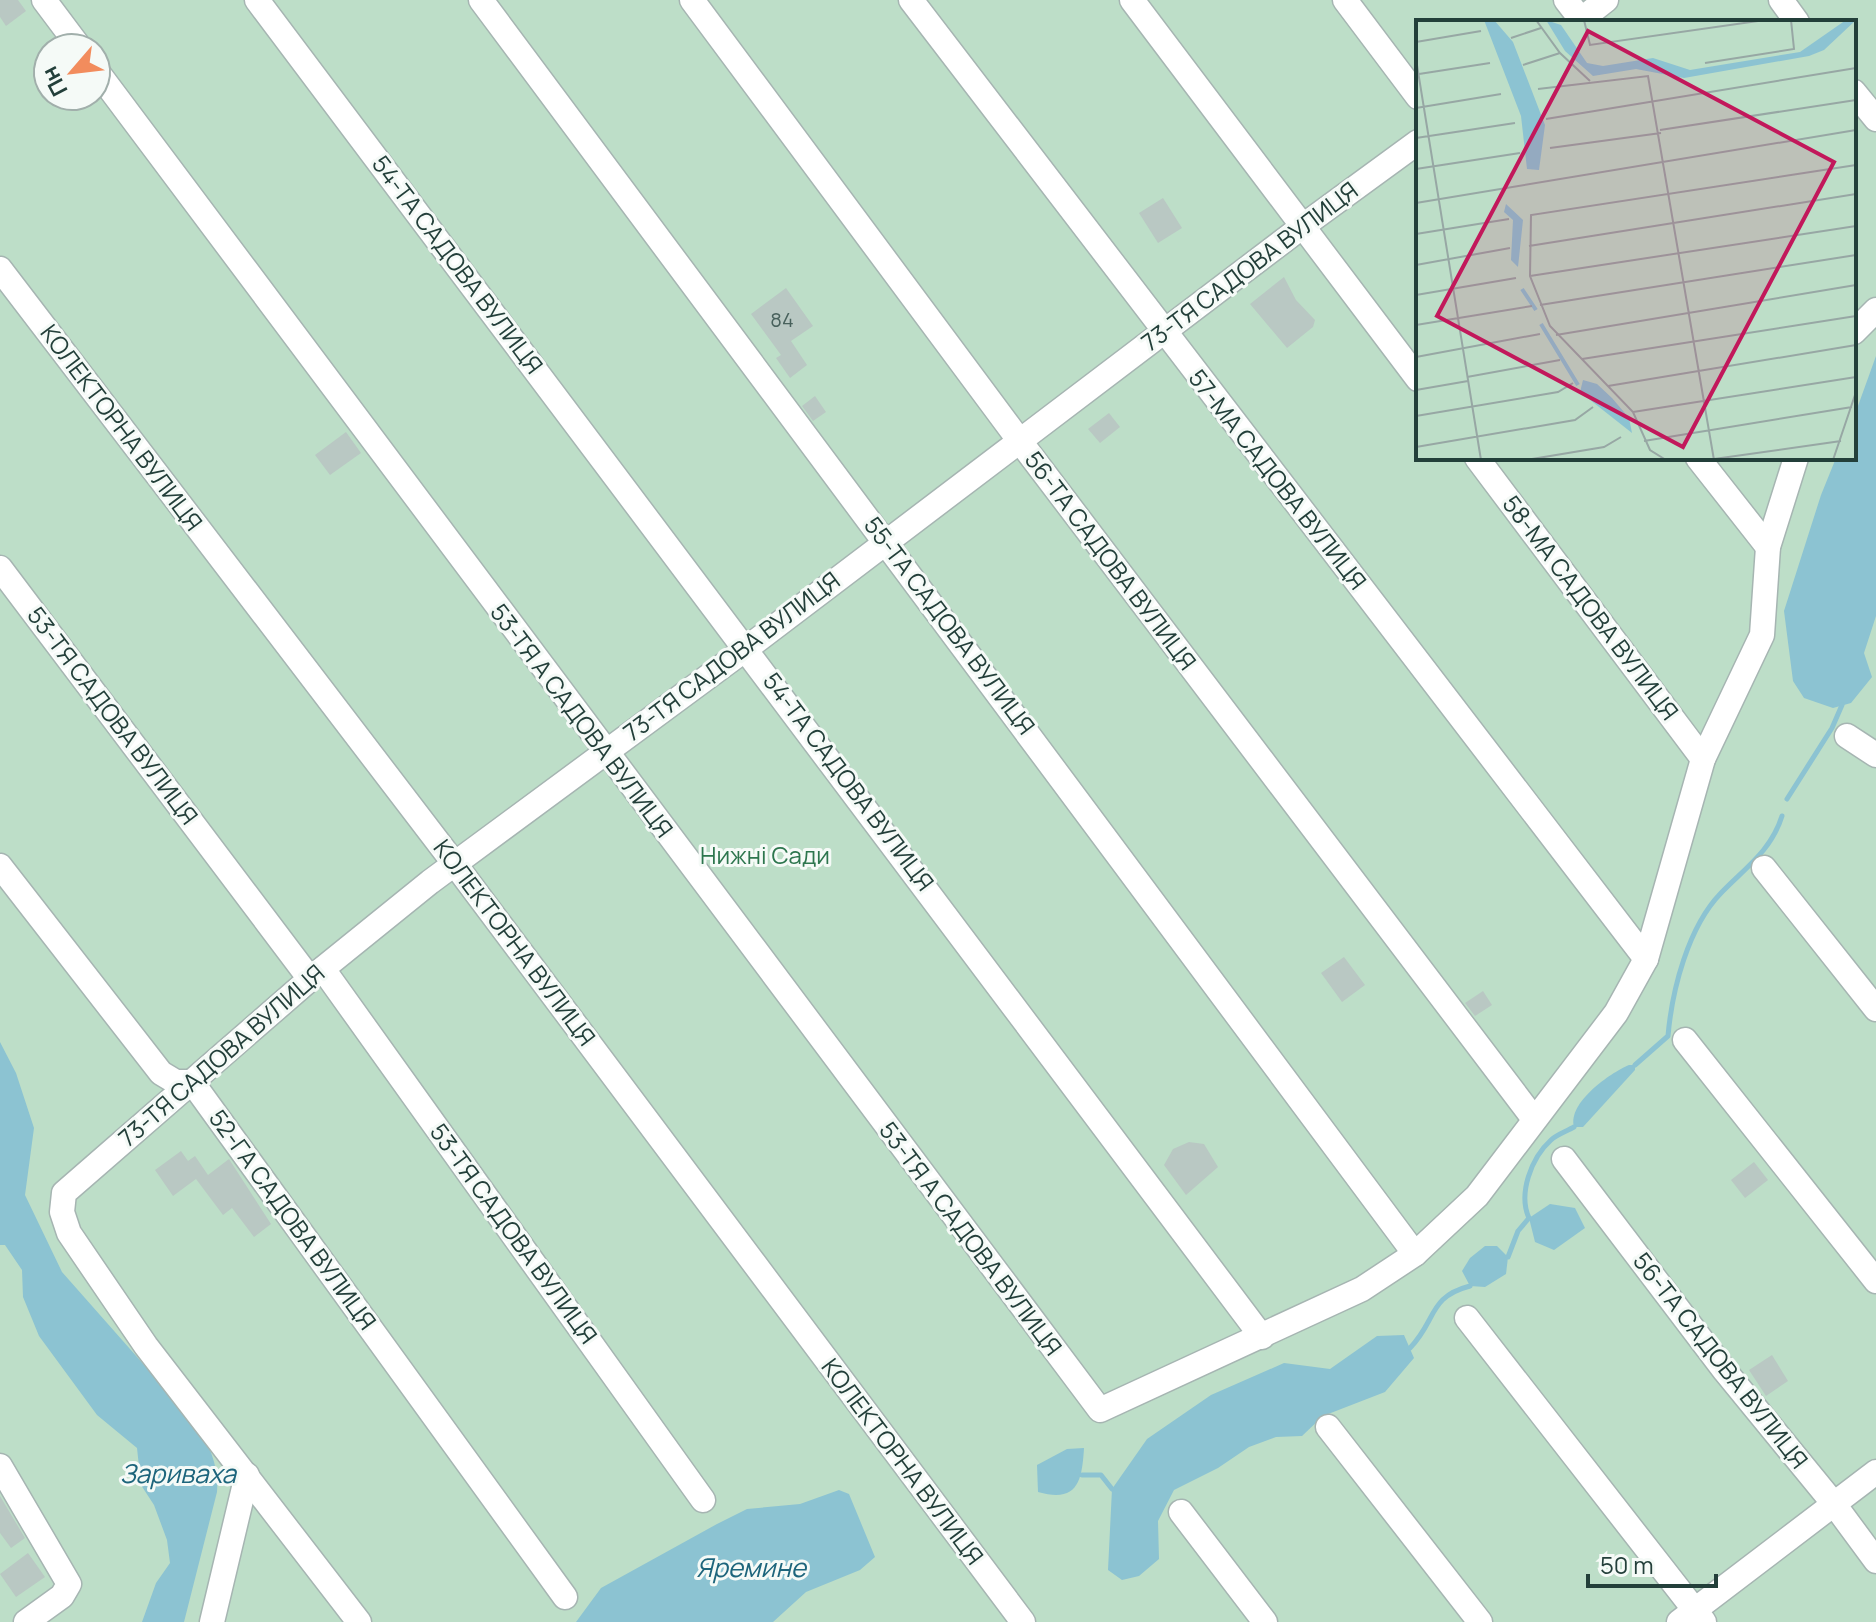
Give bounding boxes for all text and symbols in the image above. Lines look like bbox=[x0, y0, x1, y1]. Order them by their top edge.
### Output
inset map bbox=[1416, 20, 1856, 460]
north arrow bbox=[32, 32, 112, 112]
text: Пн bbox=[34, 61, 75, 102]
street label: 54-ТА САДОВА ВУЛИЦЯ bbox=[365, 148, 551, 380]
street label: 73-ТЯ САДОВА ВУЛИЦЯ bbox=[1134, 173, 1364, 358]
house number: 84 bbox=[770, 306, 794, 333]
street label: КОЛЕКТОРНА ВУЛИЦЯ bbox=[34, 317, 211, 537]
street label: 57-МА САДОВА ВУЛИЦЯ bbox=[1182, 362, 1375, 596]
street label: 56-ТА САДОВА ВУЛИЦЯ bbox=[1018, 444, 1204, 676]
street label: 58-МА САДОВА ВУЛИЦЯ bbox=[1496, 488, 1687, 726]
street label: 55-ТА САДОВА ВУЛИЦЯ bbox=[857, 509, 1043, 741]
street label: 73-ТЯ САДОВА ВУЛИЦЯ bbox=[616, 563, 846, 748]
street label: 53-ТЯ А САДОВА ВУЛИЦЯ bbox=[483, 596, 681, 844]
street label: 53-ТЯ САДОВА ВУЛИЦЯ bbox=[20, 599, 206, 831]
street label: 54-ТА САДОВА ВУЛИЦЯ bbox=[756, 665, 942, 897]
street label: КОЛЕКТОРНА ВУЛИЦЯ bbox=[427, 832, 604, 1052]
park label: Нижні Сади bbox=[700, 838, 830, 871]
street label: 73-ТЯ САДОВА ВУЛИЦЯ bbox=[111, 956, 331, 1154]
street label: 52-ГА САДОВА ВУЛИЦЯ bbox=[202, 1102, 384, 1336]
street label: 53-ТЯ А САДОВА ВУЛИЦЯ bbox=[872, 1114, 1070, 1362]
street label: 53-ТЯ САДОВА ВУЛИЦЯ bbox=[423, 1116, 605, 1350]
street label: 56-ТА САДОВА ВУЛИЦЯ bbox=[1626, 1245, 1816, 1475]
street label: КОЛЕКТОРНА ВУЛИЦЯ bbox=[815, 1351, 992, 1571]
water label: Зариваха bbox=[120, 1455, 238, 1491]
scale bar bbox=[1588, 1538, 1716, 1588]
text: 50 m bbox=[1600, 1548, 1654, 1581]
water label: Яремине bbox=[696, 1549, 808, 1585]

